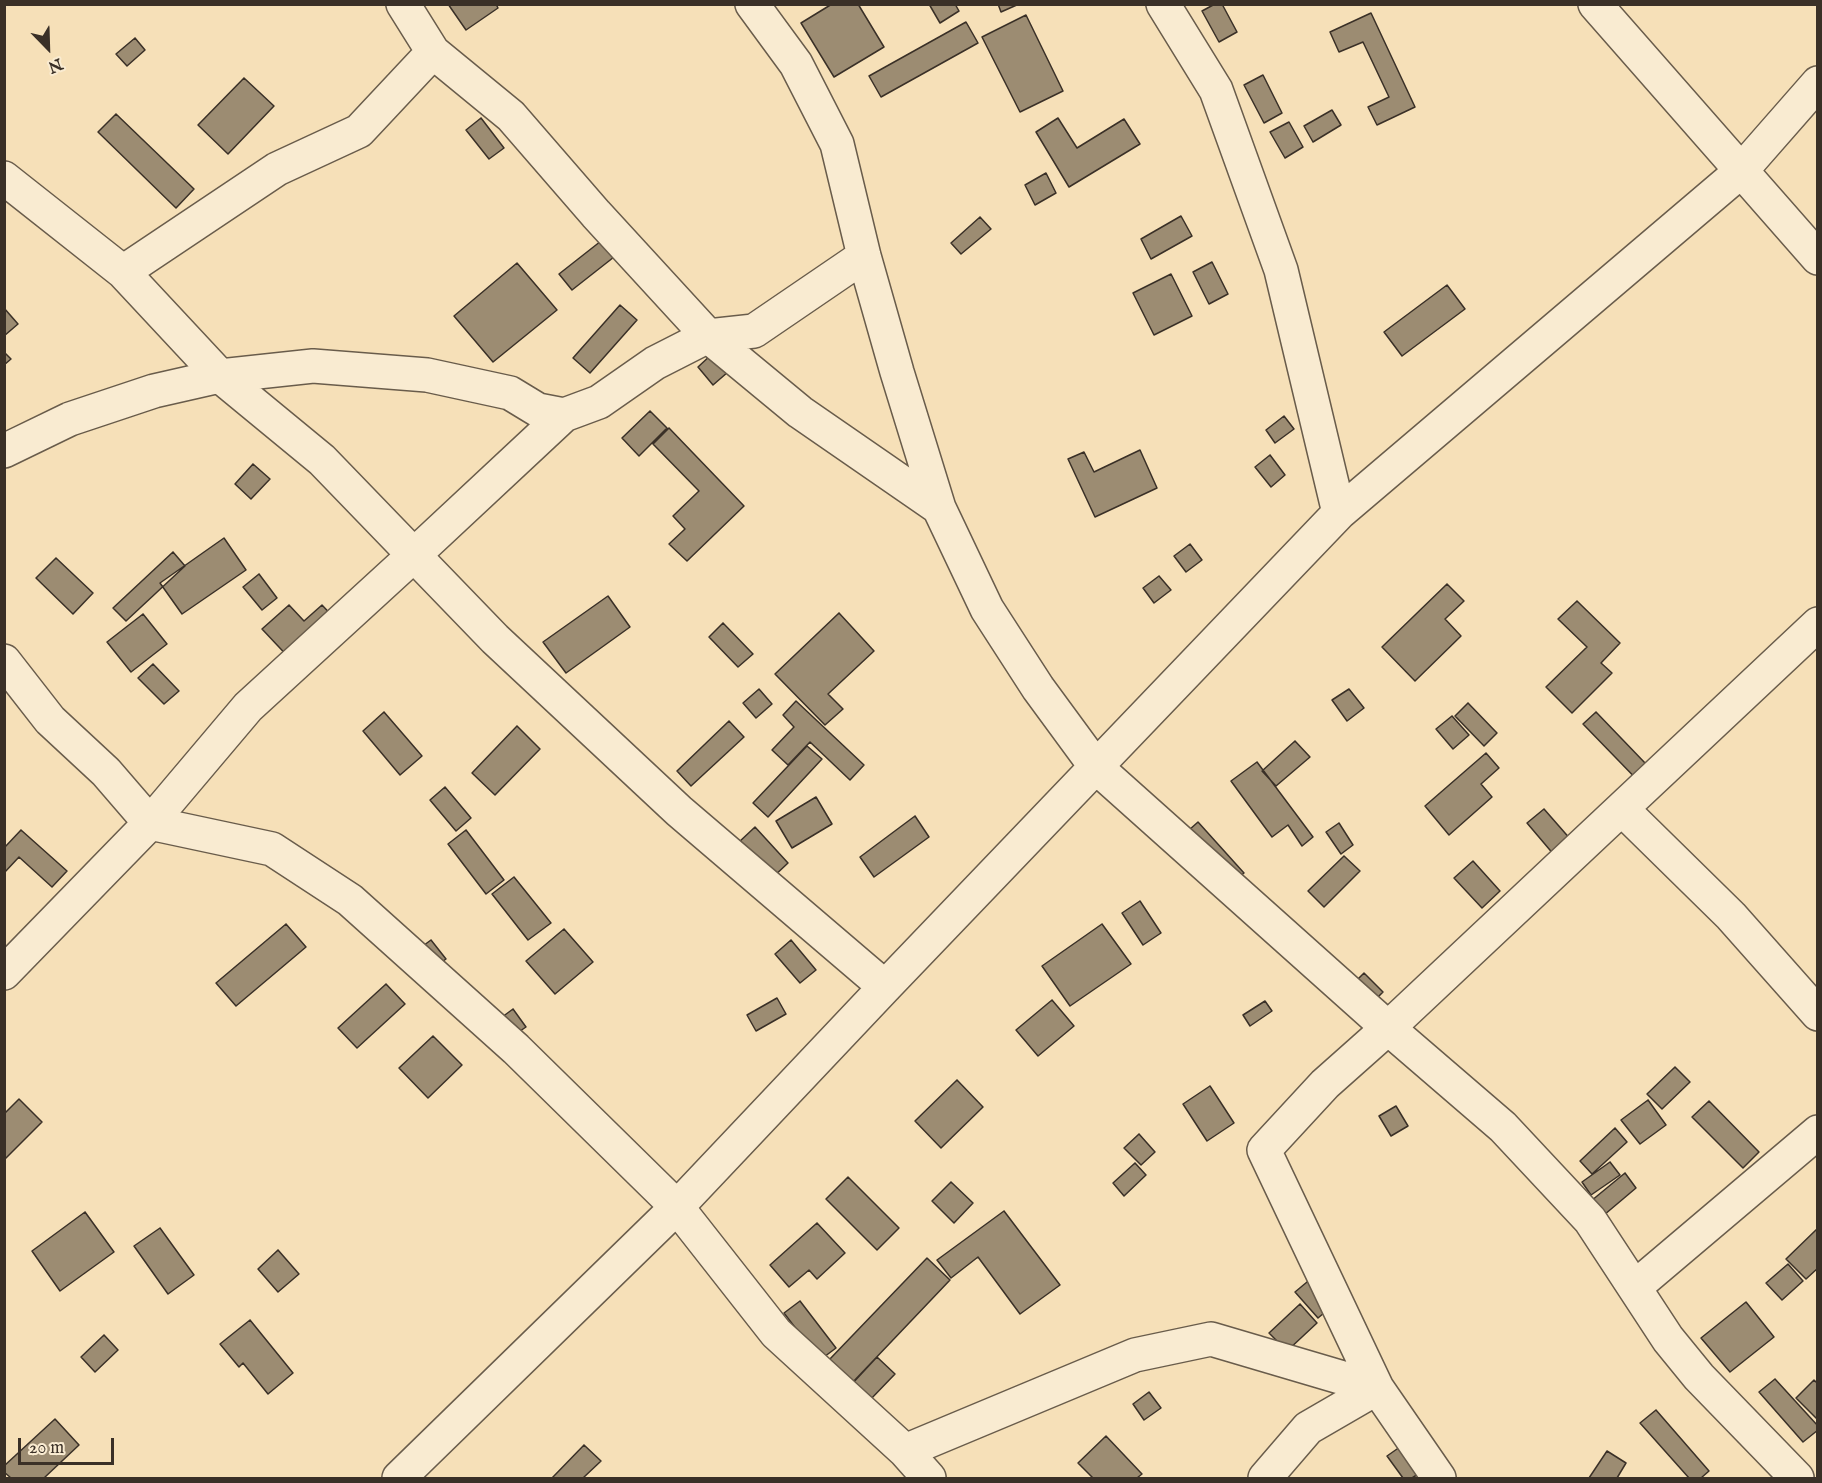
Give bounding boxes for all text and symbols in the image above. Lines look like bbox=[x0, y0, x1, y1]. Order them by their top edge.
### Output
north arrow bbox=[18, 18, 78, 78]
text: N bbox=[45, 53, 65, 76]
scale bar bbox=[21, 1426, 117, 1464]
text: 20 m bbox=[29, 1437, 64, 1460]

